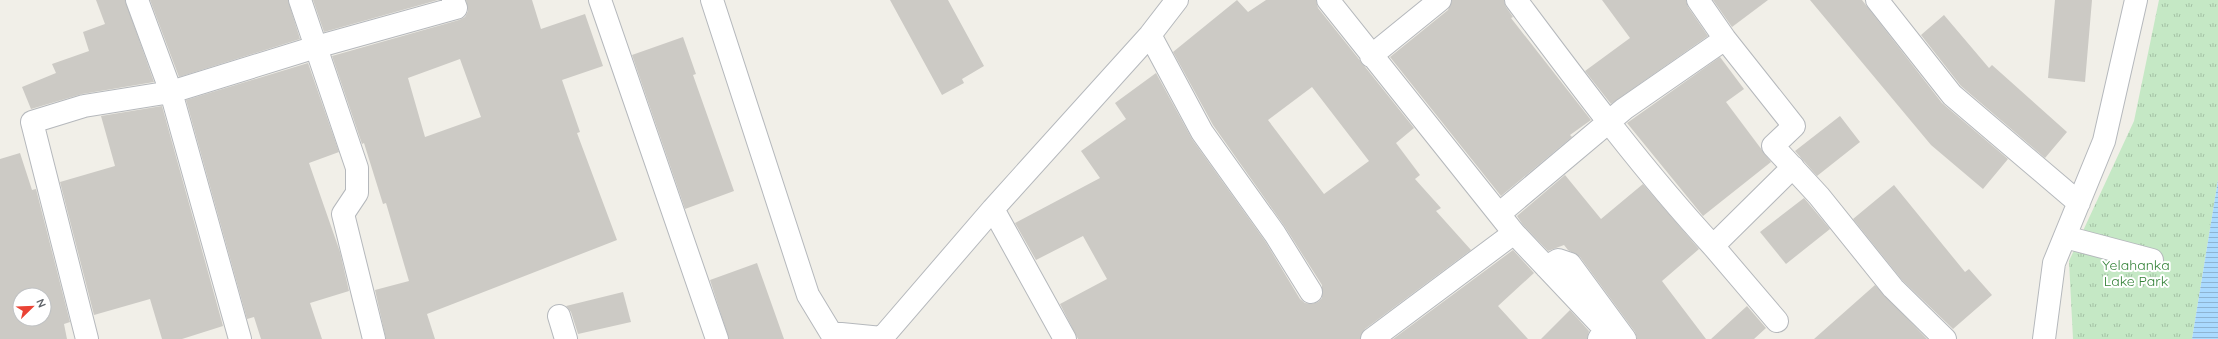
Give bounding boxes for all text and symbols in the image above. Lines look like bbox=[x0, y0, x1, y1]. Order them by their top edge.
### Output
park label: Yelahanka Lake Park bbox=[2102, 256, 2170, 290]
north arrow bbox=[12, 287, 52, 327]
text: N bbox=[33, 297, 49, 310]

